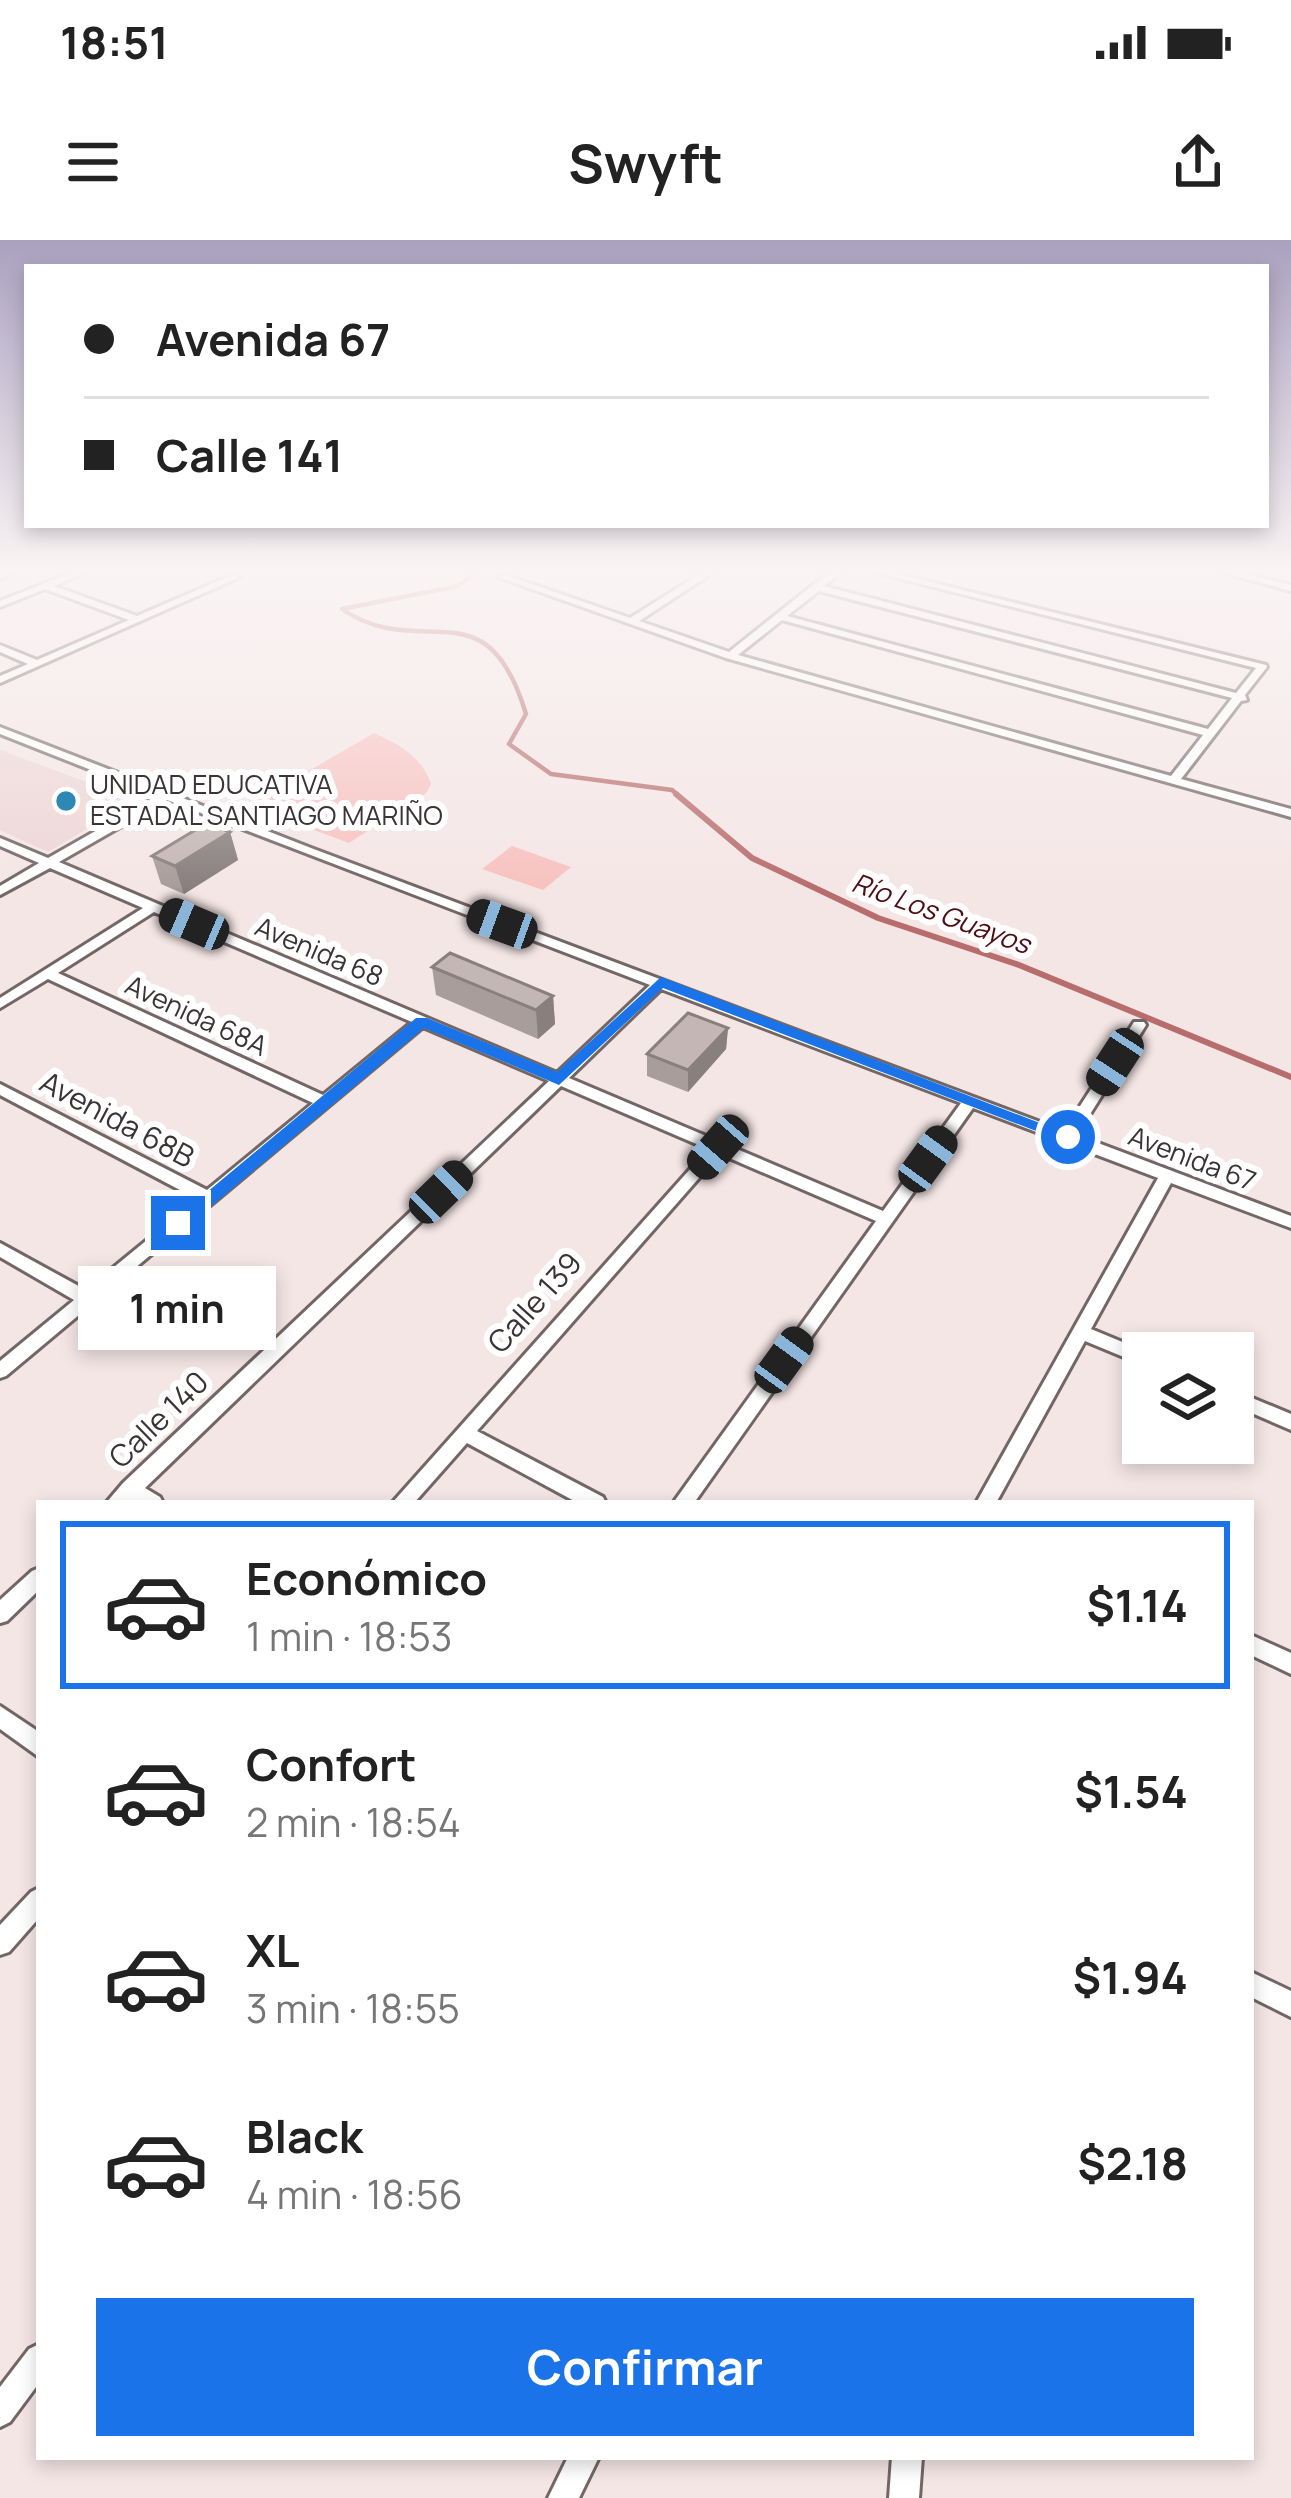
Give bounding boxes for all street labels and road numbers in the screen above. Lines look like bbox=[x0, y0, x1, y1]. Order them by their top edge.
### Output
street label: Avenida 68 bbox=[250, 907, 389, 994]
street label: Avenida 68A bbox=[120, 966, 274, 1064]
street label: Avenida 68B bbox=[33, 1061, 202, 1176]
street label: Avenida 67 bbox=[1124, 1116, 1262, 1199]
street label: Calle 139 bbox=[478, 1243, 590, 1361]
street label: Calle 140 bbox=[99, 1361, 217, 1477]

